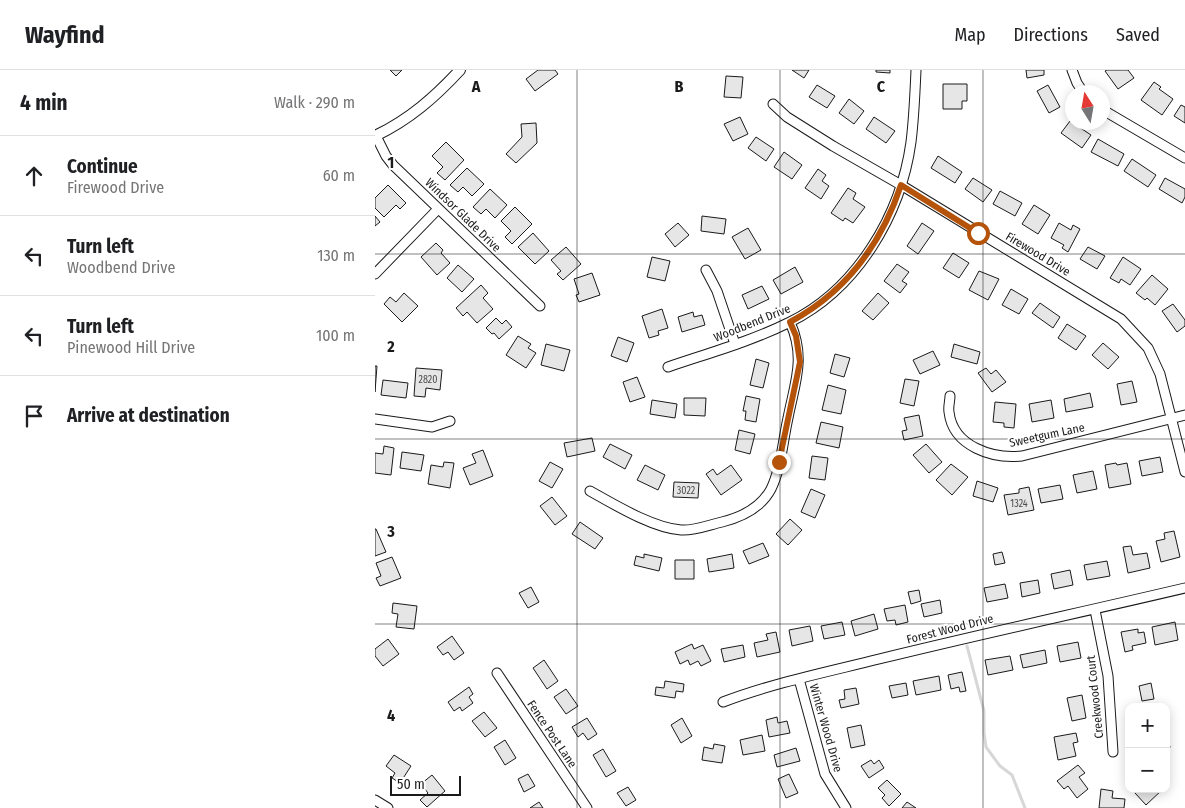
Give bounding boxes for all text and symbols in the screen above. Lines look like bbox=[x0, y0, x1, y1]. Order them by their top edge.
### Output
text: Wayfind bbox=[25, 21, 105, 49]
text: Map bbox=[954, 24, 986, 46]
text: Directions bbox=[1014, 24, 1088, 46]
text: Saved bbox=[1116, 24, 1160, 46]
text: A bbox=[471, 77, 481, 96]
text: B bbox=[675, 77, 684, 96]
text: C bbox=[877, 77, 886, 96]
north arrow bbox=[1065, 85, 1110, 130]
text: 4 min bbox=[20, 90, 68, 116]
text: Walk · 290 m bbox=[274, 93, 355, 112]
text: 1 bbox=[388, 153, 394, 172]
text: Continue bbox=[67, 155, 138, 178]
icon: ahead bbox=[20, 162, 48, 190]
text: 60 m bbox=[323, 166, 355, 185]
street label: Windsor Glade Drive bbox=[422, 175, 504, 255]
text: Firewood Drive bbox=[67, 178, 164, 197]
route start bbox=[967, 222, 990, 245]
street label: Firewood Drive bbox=[1003, 229, 1073, 279]
text: Turn left bbox=[67, 235, 134, 258]
icon: left bbox=[20, 242, 48, 270]
text: 130 m bbox=[317, 246, 355, 265]
text: Woodbend Drive bbox=[67, 258, 175, 277]
street label: Woodbend Drive bbox=[712, 301, 792, 345]
text: Turn left bbox=[67, 315, 134, 338]
icon: left bbox=[20, 322, 48, 350]
text: 100 m bbox=[316, 326, 355, 345]
text: 2 bbox=[386, 337, 395, 356]
text: Pinewood Hill Drive bbox=[67, 338, 195, 357]
house number: 2820 bbox=[419, 374, 437, 386]
icon: arrive bbox=[20, 402, 48, 430]
text: Arrive at destination bbox=[67, 404, 230, 427]
street label: Sweetgum Lane bbox=[1008, 420, 1086, 450]
route end bbox=[768, 451, 791, 474]
house number: 3022 bbox=[677, 485, 696, 497]
house number: 1324 bbox=[1010, 498, 1028, 510]
text: 3 bbox=[386, 522, 395, 541]
street label: Forest Wood Drive bbox=[905, 611, 995, 647]
street label: Creekwood Court bbox=[1084, 655, 1106, 739]
street label: Winter Wood Drive bbox=[807, 682, 845, 774]
street label: Fence Post Lane bbox=[524, 698, 580, 770]
map controls bbox=[1125, 703, 1170, 793]
button: + bbox=[1125, 703, 1170, 748]
text: 4 bbox=[387, 706, 395, 725]
button: − bbox=[1125, 748, 1170, 793]
scale bar bbox=[390, 773, 461, 796]
text: 50 m bbox=[397, 776, 425, 793]

